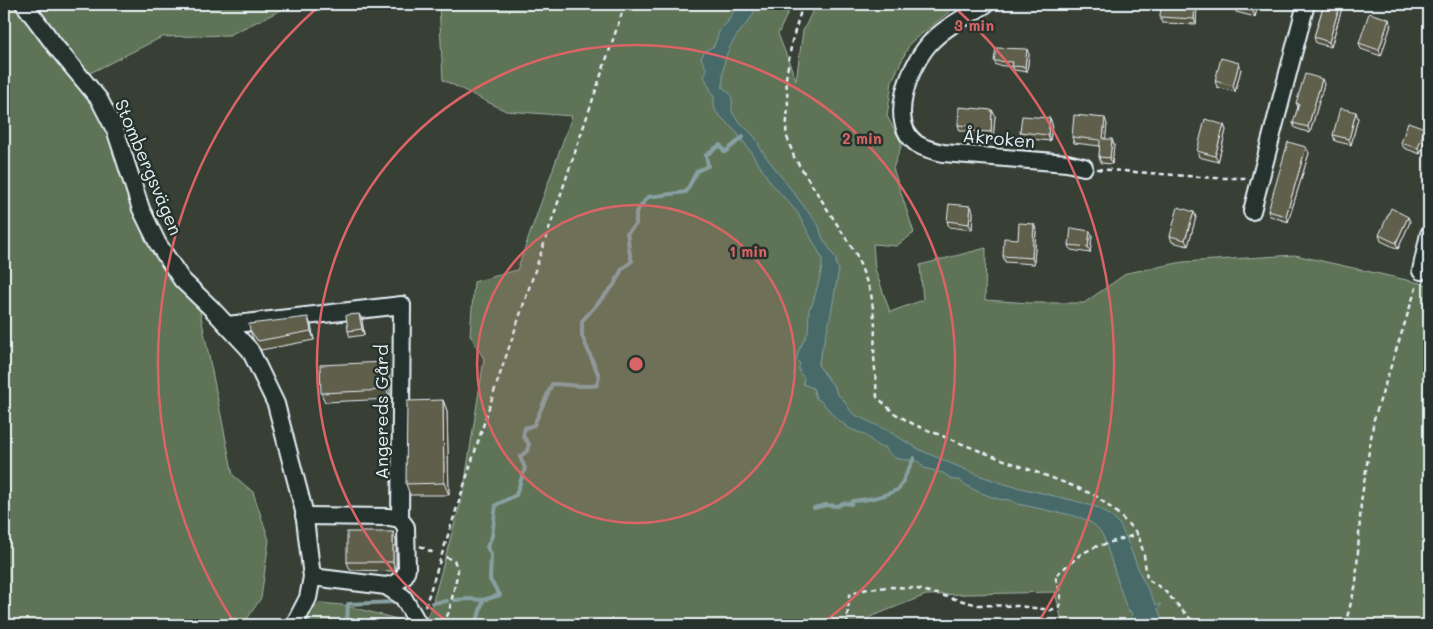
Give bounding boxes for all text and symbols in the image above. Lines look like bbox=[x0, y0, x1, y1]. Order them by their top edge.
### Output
text: 3 min bbox=[954, 15, 994, 35]
street label: Stombergsvägen bbox=[110, 95, 188, 239]
street label: Åkroken bbox=[962, 123, 1036, 153]
text: 2 min bbox=[842, 128, 882, 148]
text: 1 min bbox=[729, 241, 767, 261]
street label: Angereds Gård bbox=[369, 344, 393, 480]
centre of rings bbox=[627, 355, 645, 373]

